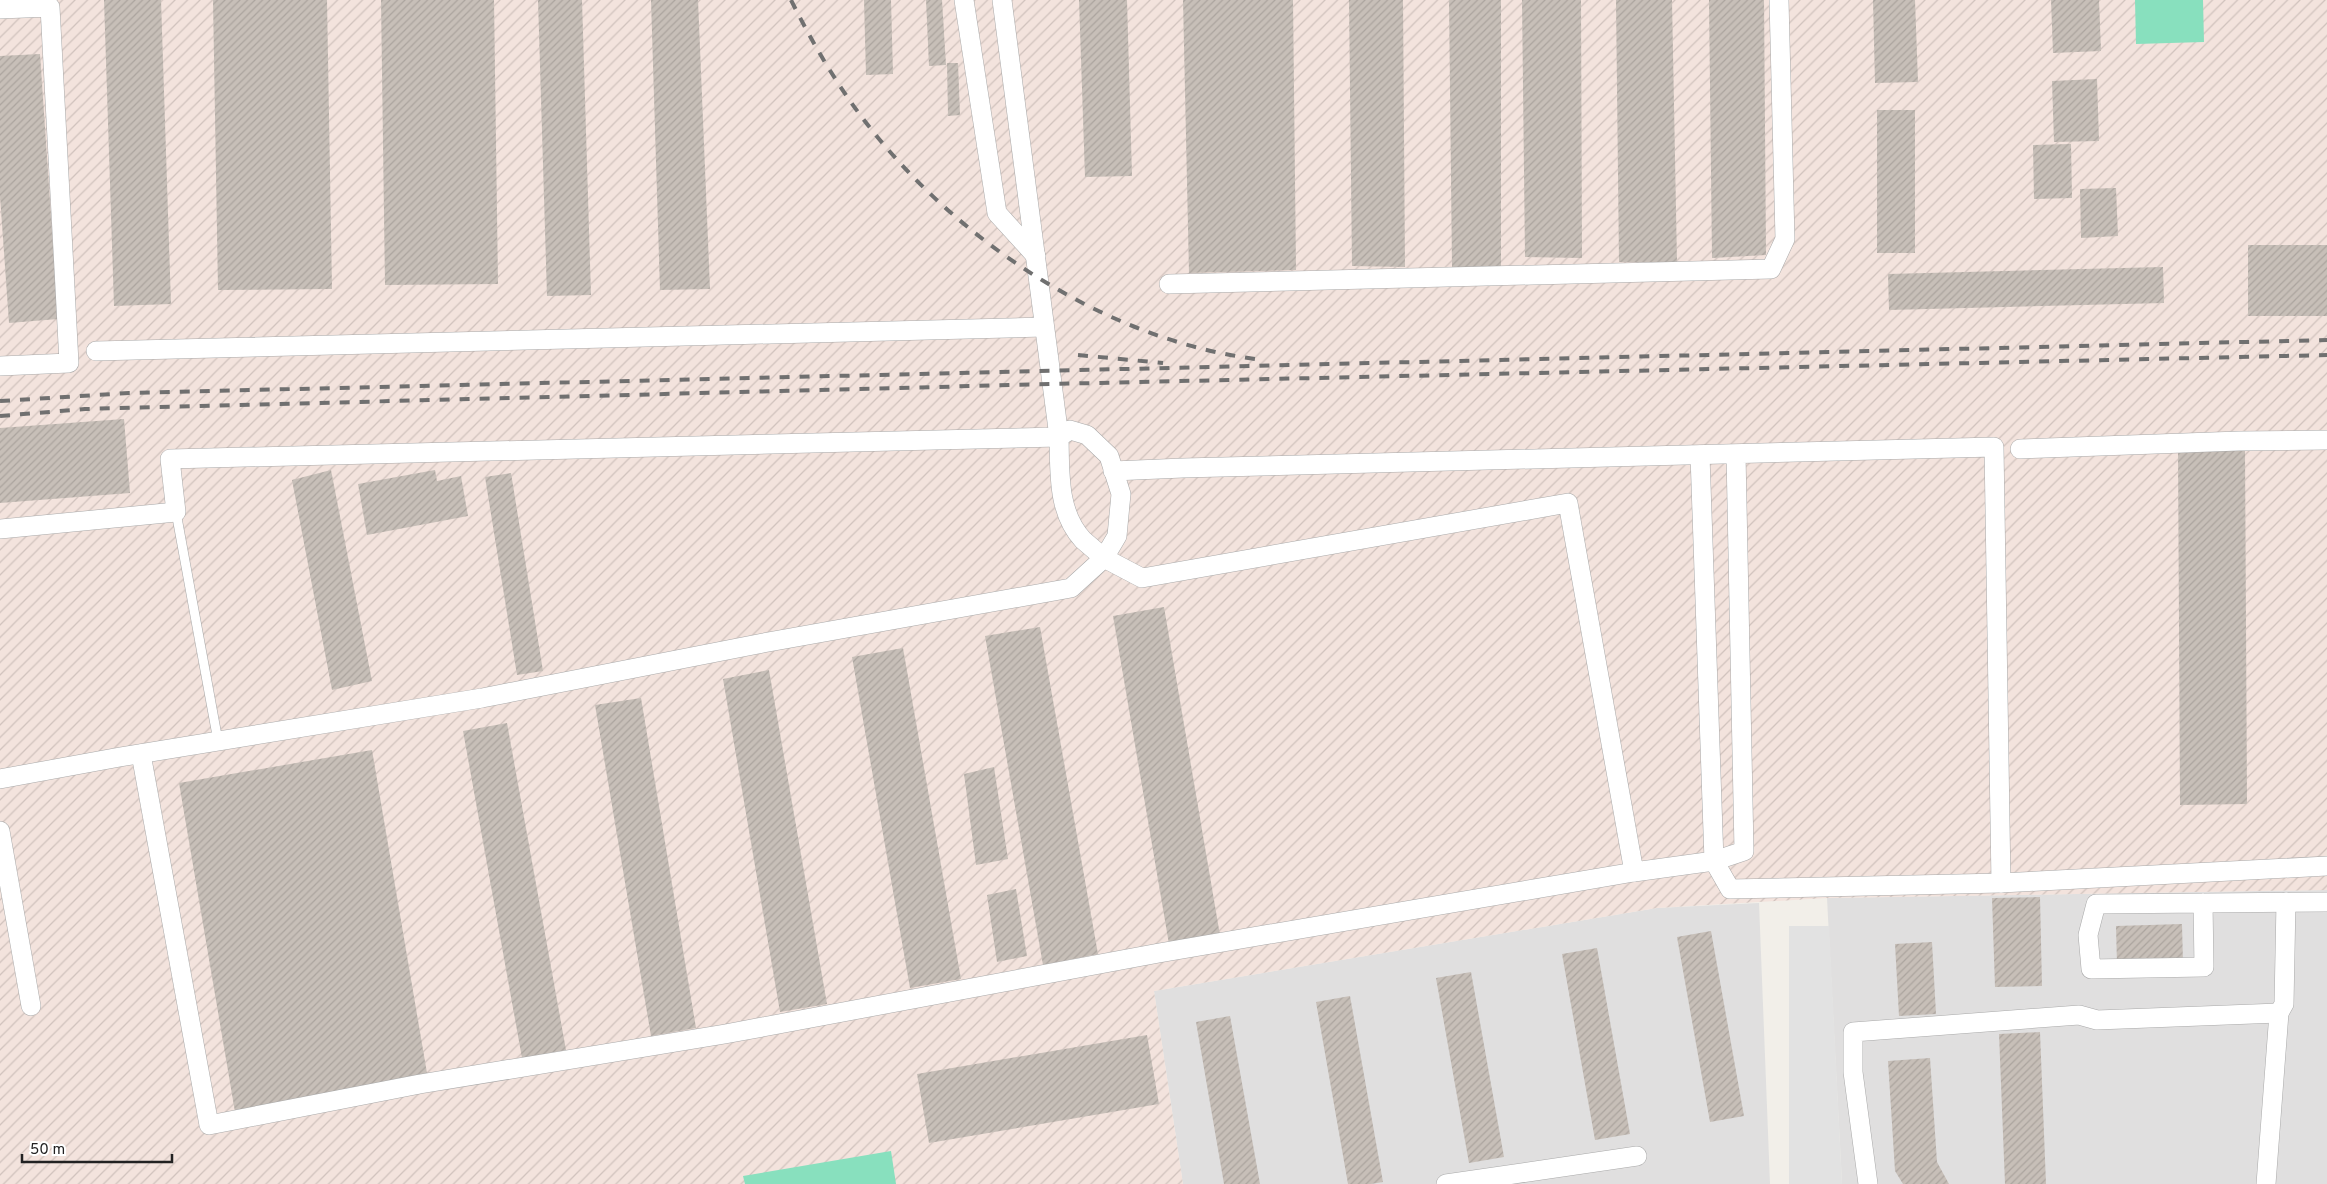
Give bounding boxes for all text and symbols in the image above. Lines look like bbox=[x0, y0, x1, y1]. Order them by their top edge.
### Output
scale bar bbox=[22, 1132, 172, 1164]
text: 50 m bbox=[30, 1141, 65, 1160]

